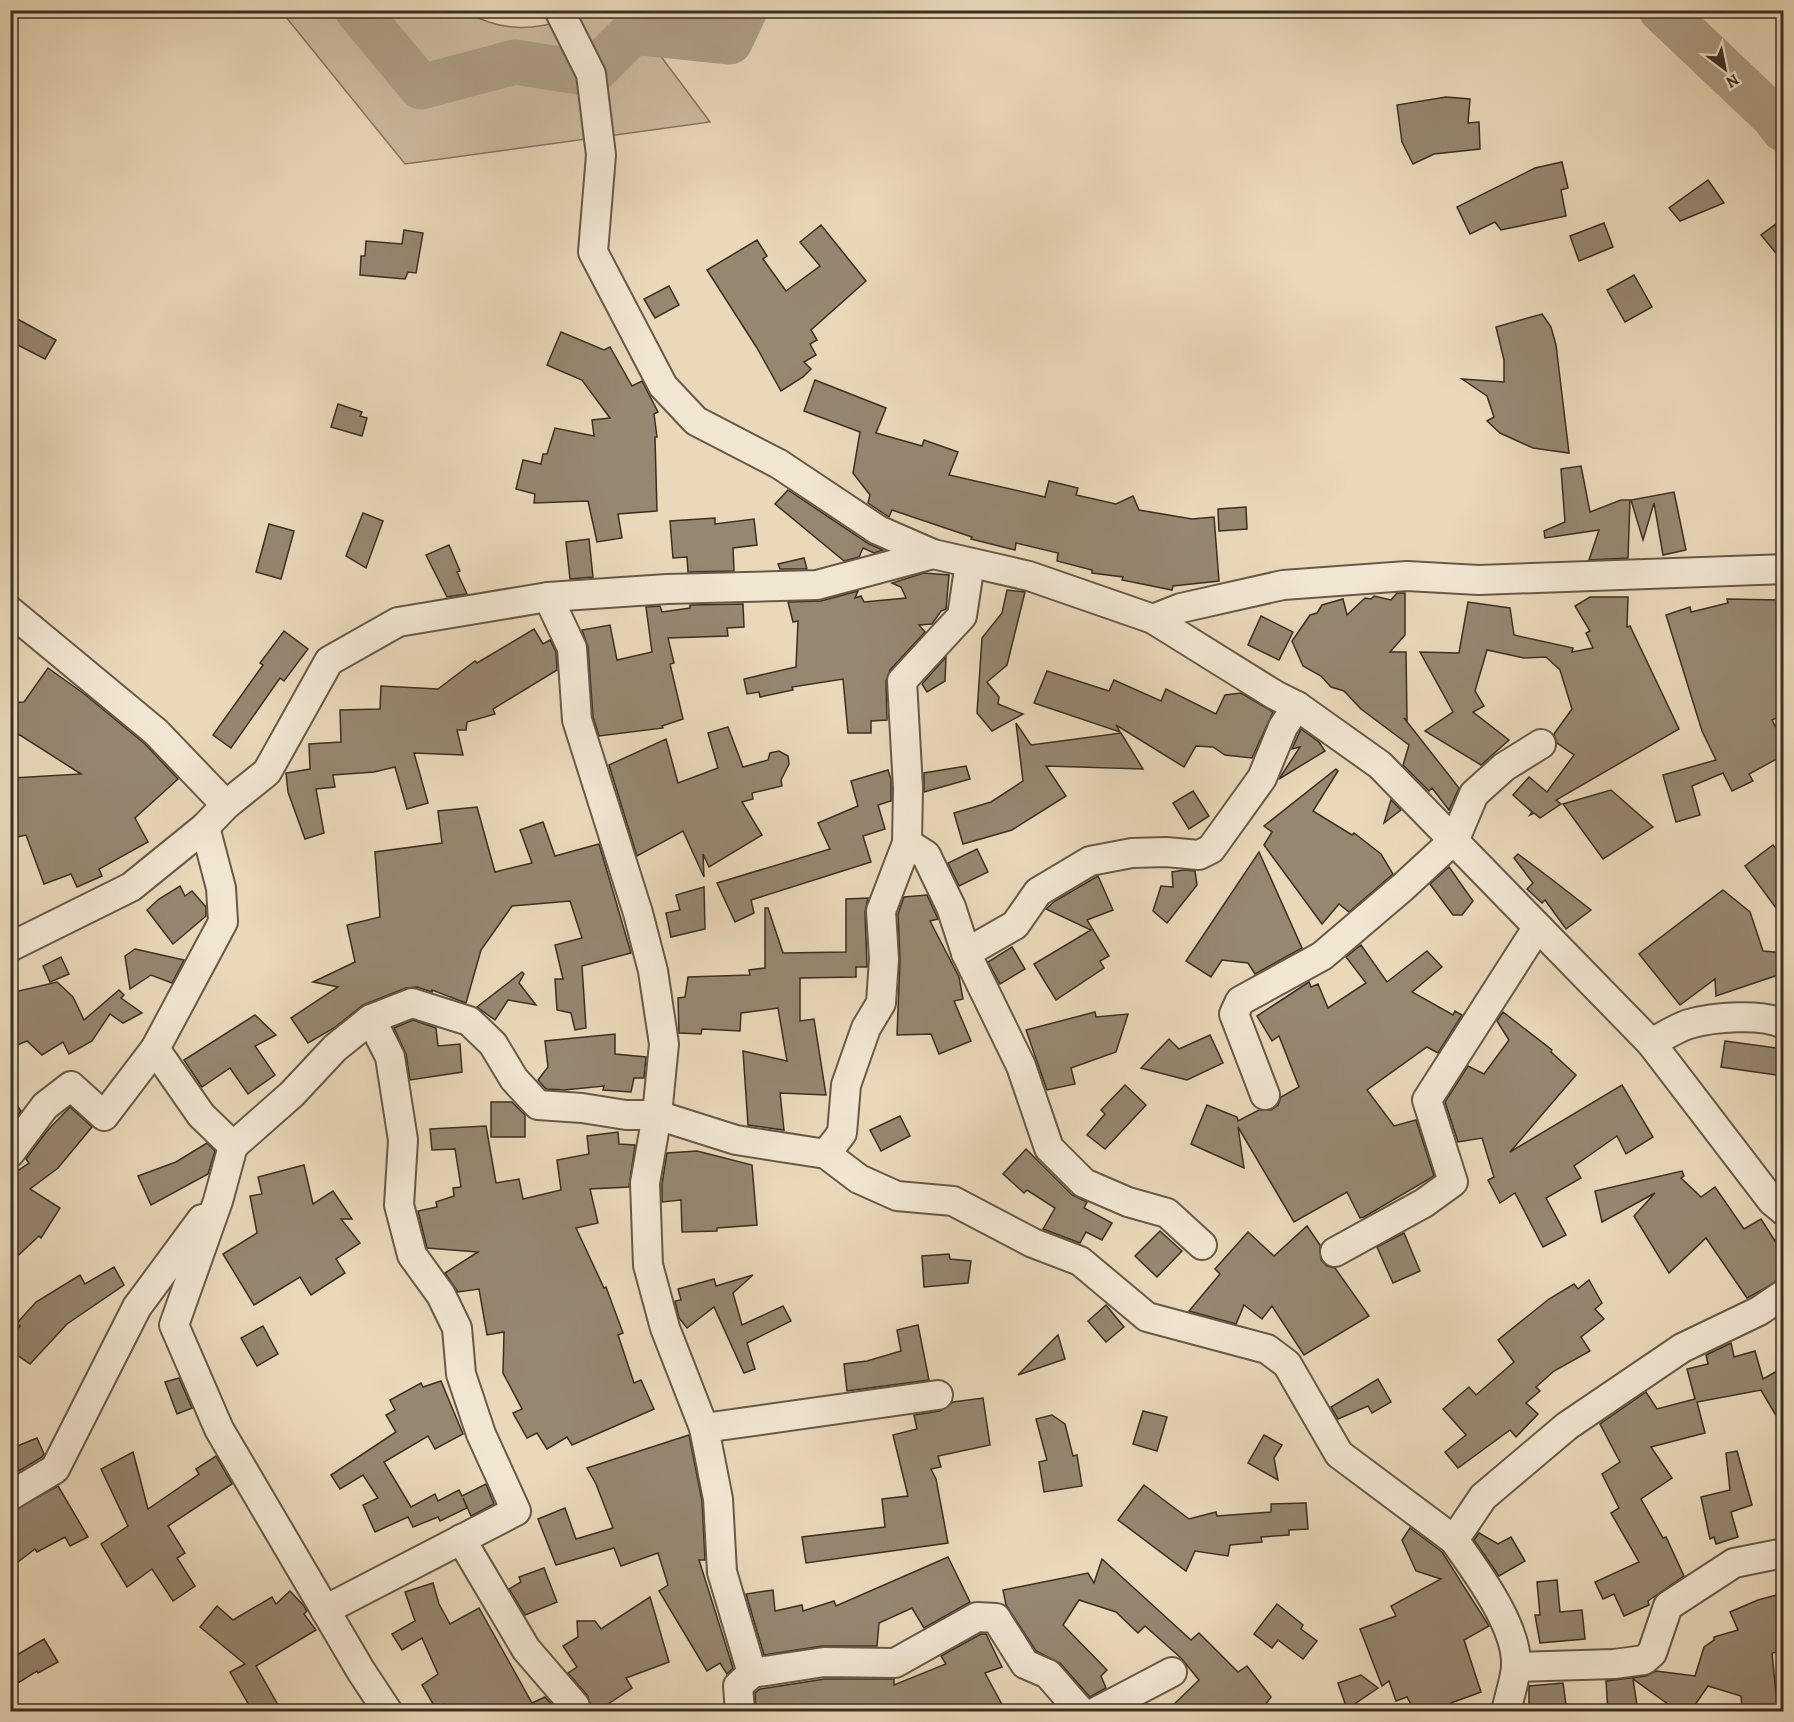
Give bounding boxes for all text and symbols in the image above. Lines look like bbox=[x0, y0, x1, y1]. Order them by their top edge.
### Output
north arrow bbox=[1695, 39, 1755, 99]
text: N bbox=[1721, 68, 1743, 93]

